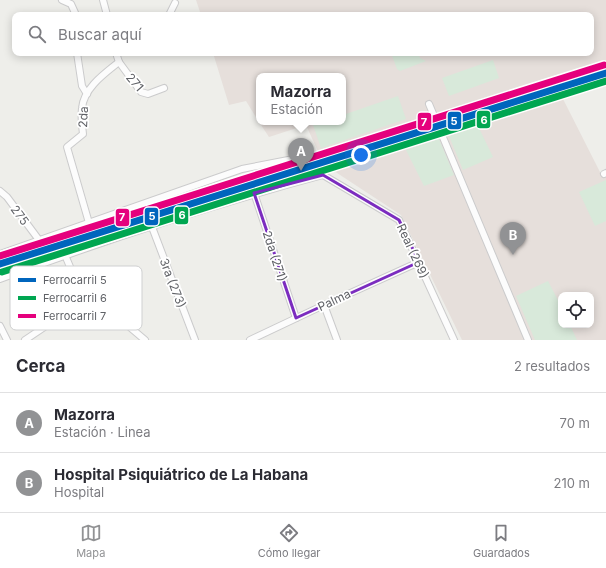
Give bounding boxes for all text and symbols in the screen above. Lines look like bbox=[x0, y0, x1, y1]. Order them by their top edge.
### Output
search box bbox=[12, 12, 594, 56]
icon: search bbox=[26, 23, 48, 45]
text: Buscar aquí bbox=[58, 25, 142, 44]
street label: 271 bbox=[123, 70, 147, 94]
popup bbox=[256, 73, 346, 125]
text: Mazorra bbox=[270, 82, 332, 101]
text: Estación bbox=[270, 101, 323, 117]
street label: 2da bbox=[75, 106, 91, 128]
line badge: 6 bbox=[476, 110, 491, 129]
line badge: 5 bbox=[447, 111, 462, 130]
line badge: 7 bbox=[417, 112, 432, 131]
text: 6 bbox=[480, 113, 488, 127]
text: 5 bbox=[450, 114, 458, 128]
text: 7 bbox=[421, 115, 427, 129]
pin: A bbox=[288, 138, 314, 171]
your location bbox=[351, 145, 371, 165]
street label: 275 bbox=[8, 202, 32, 228]
line badge: 6 bbox=[174, 206, 189, 225]
line badge: 5 bbox=[144, 207, 159, 226]
line badge: 7 bbox=[115, 208, 130, 227]
text: 6 bbox=[178, 208, 186, 222]
text: 5 bbox=[148, 209, 156, 223]
text: 7 bbox=[119, 210, 125, 224]
street label: Real (269) bbox=[394, 221, 432, 281]
pin: B bbox=[500, 222, 526, 255]
street label: 2da (271) bbox=[260, 229, 290, 283]
street label: 3ra (273) bbox=[157, 256, 189, 310]
legend bbox=[10, 266, 142, 330]
text: Ferrocarril 5 bbox=[43, 273, 107, 287]
street label: Palma bbox=[315, 286, 353, 314]
text: Ferrocarril 6 bbox=[43, 291, 107, 305]
map controls bbox=[558, 292, 594, 328]
button: locate bbox=[558, 292, 594, 328]
text: Ferrocarril 7 bbox=[43, 309, 106, 323]
text: Cerca bbox=[16, 356, 65, 376]
text: 2 resultados bbox=[514, 358, 590, 374]
text: Mazorra bbox=[54, 405, 115, 424]
text: A bbox=[24, 415, 34, 431]
text: 70 m bbox=[560, 415, 590, 431]
text: Estación · Linea bbox=[54, 424, 151, 440]
text: Hospital Psiquiátrico de La Habana bbox=[54, 465, 308, 484]
text: B bbox=[25, 475, 33, 491]
text: 210 m bbox=[554, 475, 590, 491]
text: Hospital bbox=[54, 484, 104, 500]
tab: Mapa bbox=[76, 522, 105, 560]
tab: Cómo llegar bbox=[258, 522, 320, 560]
tab: Guardados bbox=[473, 522, 530, 560]

